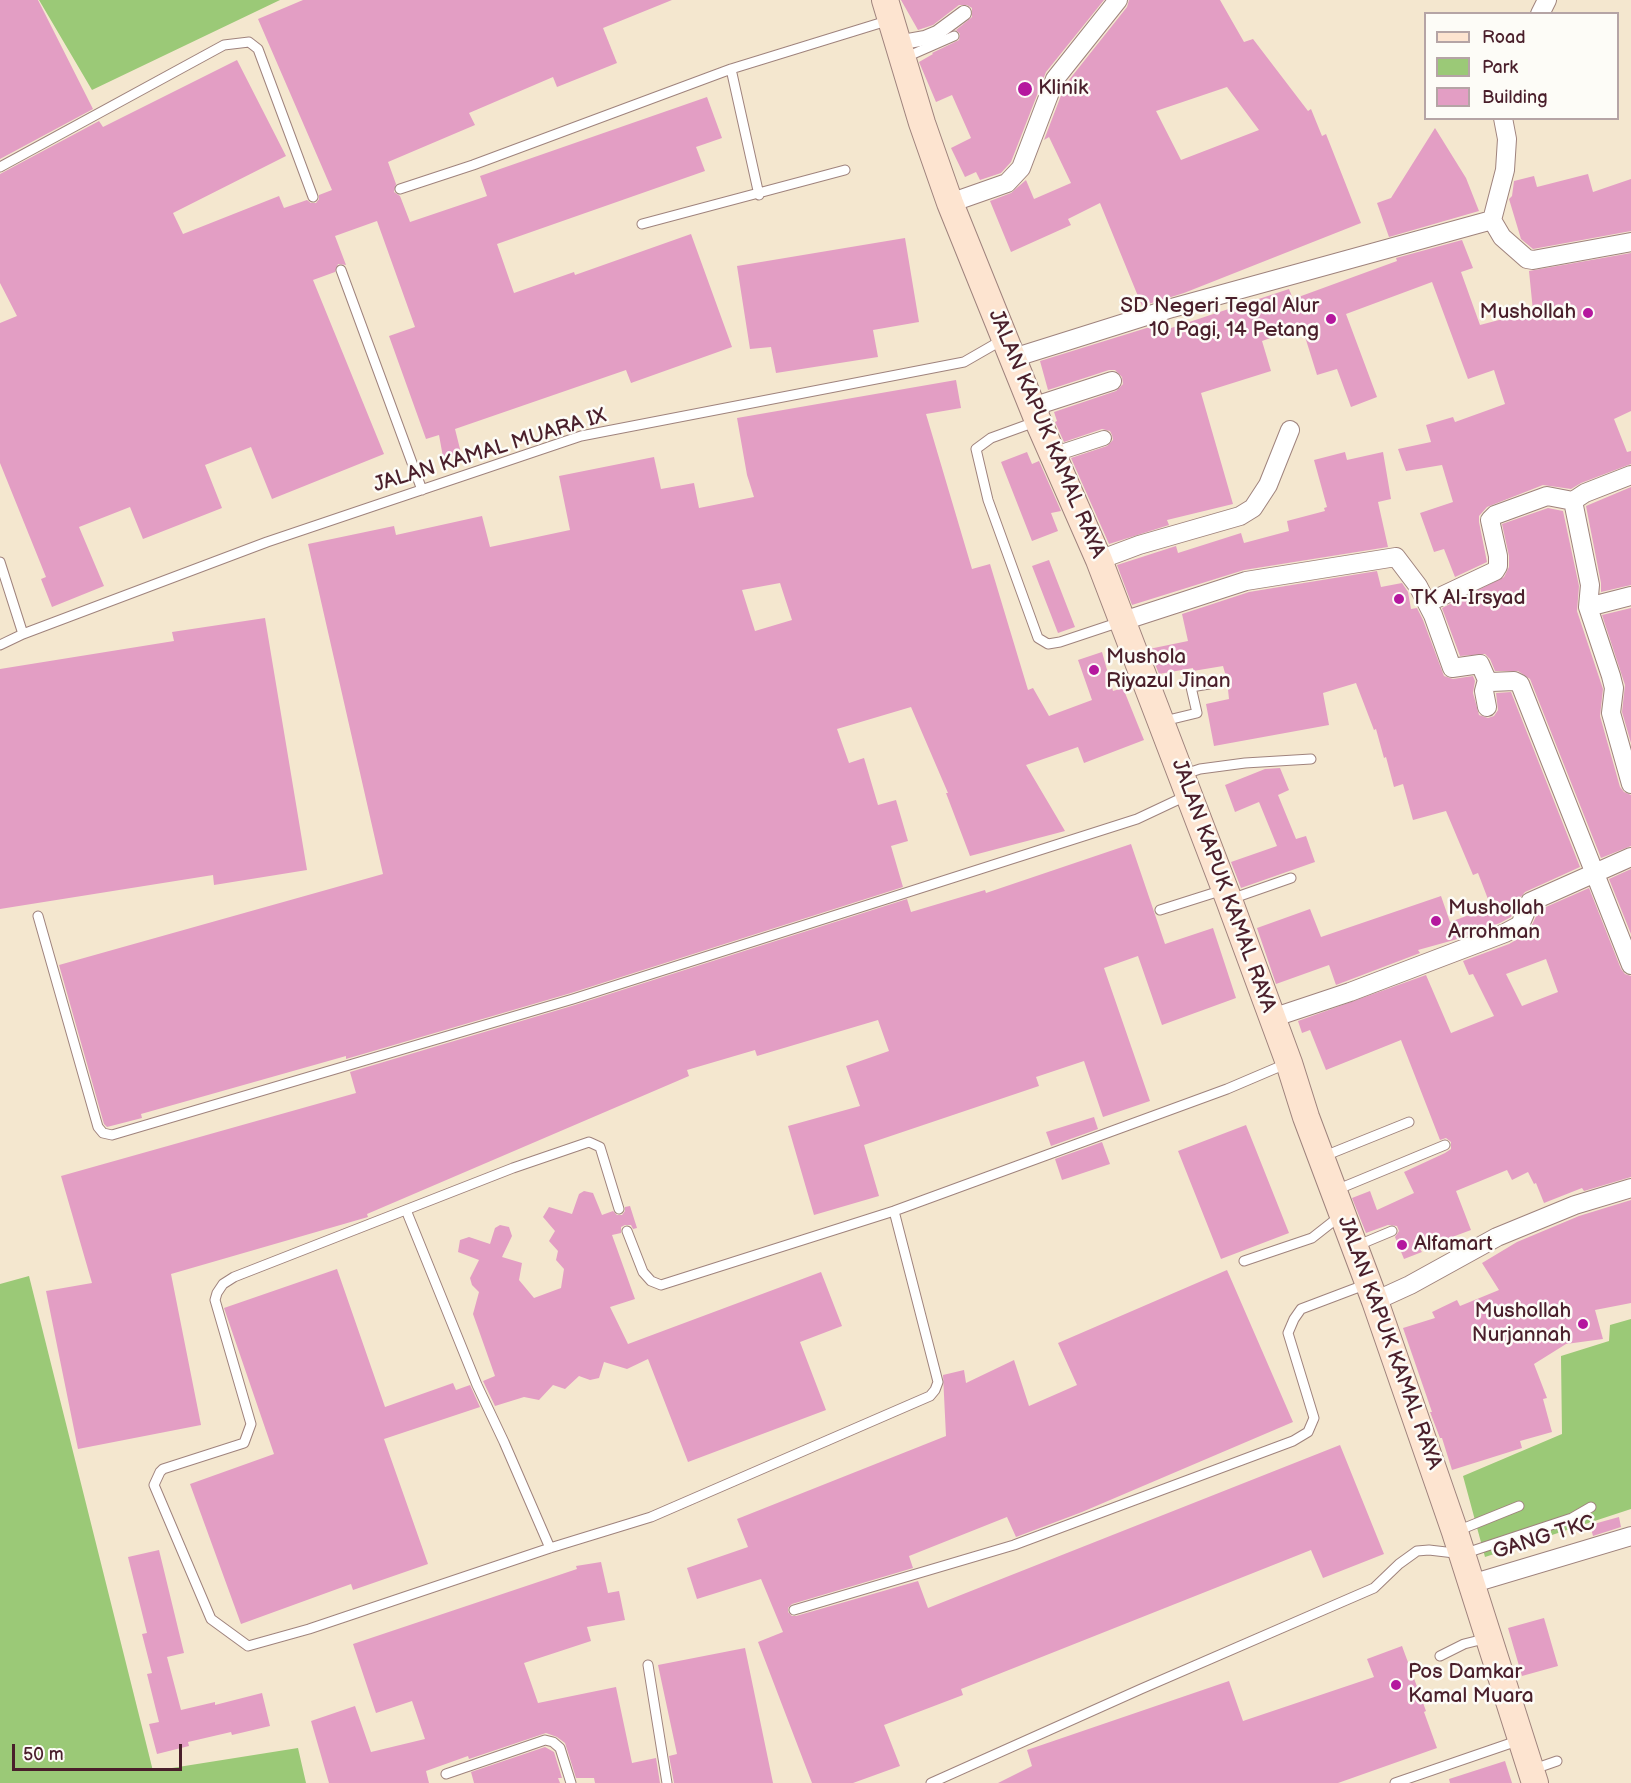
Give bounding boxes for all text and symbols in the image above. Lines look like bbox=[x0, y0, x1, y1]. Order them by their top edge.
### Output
legend bbox=[1424, 12, 1619, 120]
text: Road bbox=[1482, 27, 1526, 48]
text: Park bbox=[1482, 57, 1518, 78]
place label: Klinik bbox=[1038, 76, 1088, 102]
marker: Klinik bbox=[1016, 80, 1034, 98]
text: Building bbox=[1482, 87, 1548, 108]
place label: SD Negeri Tegal Alur 10 Pagi, 14 Petang bbox=[1120, 294, 1319, 344]
place label: Mushollah bbox=[1480, 300, 1576, 326]
street label: JALAN KAPUK KAMAL RAYA bbox=[982, 306, 1110, 562]
marker: Mushollah bbox=[1581, 306, 1595, 320]
marker: SD Negeri Tegal Alur 10 Pagi, 14 Petang bbox=[1324, 312, 1338, 326]
street label: JALAN KAMAL MUARA IX bbox=[371, 404, 609, 498]
place label: TK Al-Irsyad bbox=[1411, 586, 1526, 612]
marker: TK Al-Irsyad bbox=[1392, 592, 1406, 606]
place label: Mushola Riyazul Jinan bbox=[1106, 645, 1231, 695]
marker: Mushola Riyazul Jinan bbox=[1087, 663, 1101, 677]
street label: JALAN KAPUK KAMAL RAYA bbox=[1165, 756, 1281, 1016]
place label: Mushollah Arrohman bbox=[1448, 896, 1544, 946]
marker: Mushollah Arrohman bbox=[1429, 914, 1443, 928]
street label: JALAN KAPUK KAMAL RAYA bbox=[1331, 1213, 1447, 1473]
place label: Alfamart bbox=[1414, 1232, 1493, 1258]
marker: Alfamart bbox=[1395, 1238, 1409, 1252]
place label: Mushollah Nurjannah bbox=[1472, 1299, 1571, 1349]
marker: Mushollah Nurjannah bbox=[1576, 1317, 1590, 1331]
street label: GANG TKC bbox=[1490, 1511, 1598, 1565]
place label: Pos Damkar Kamal Muara bbox=[1408, 1660, 1534, 1710]
marker: Pos Damkar Kamal Muara bbox=[1389, 1678, 1403, 1692]
scale bar bbox=[15, 1732, 184, 1770]
text: 50 m bbox=[23, 1744, 64, 1765]

